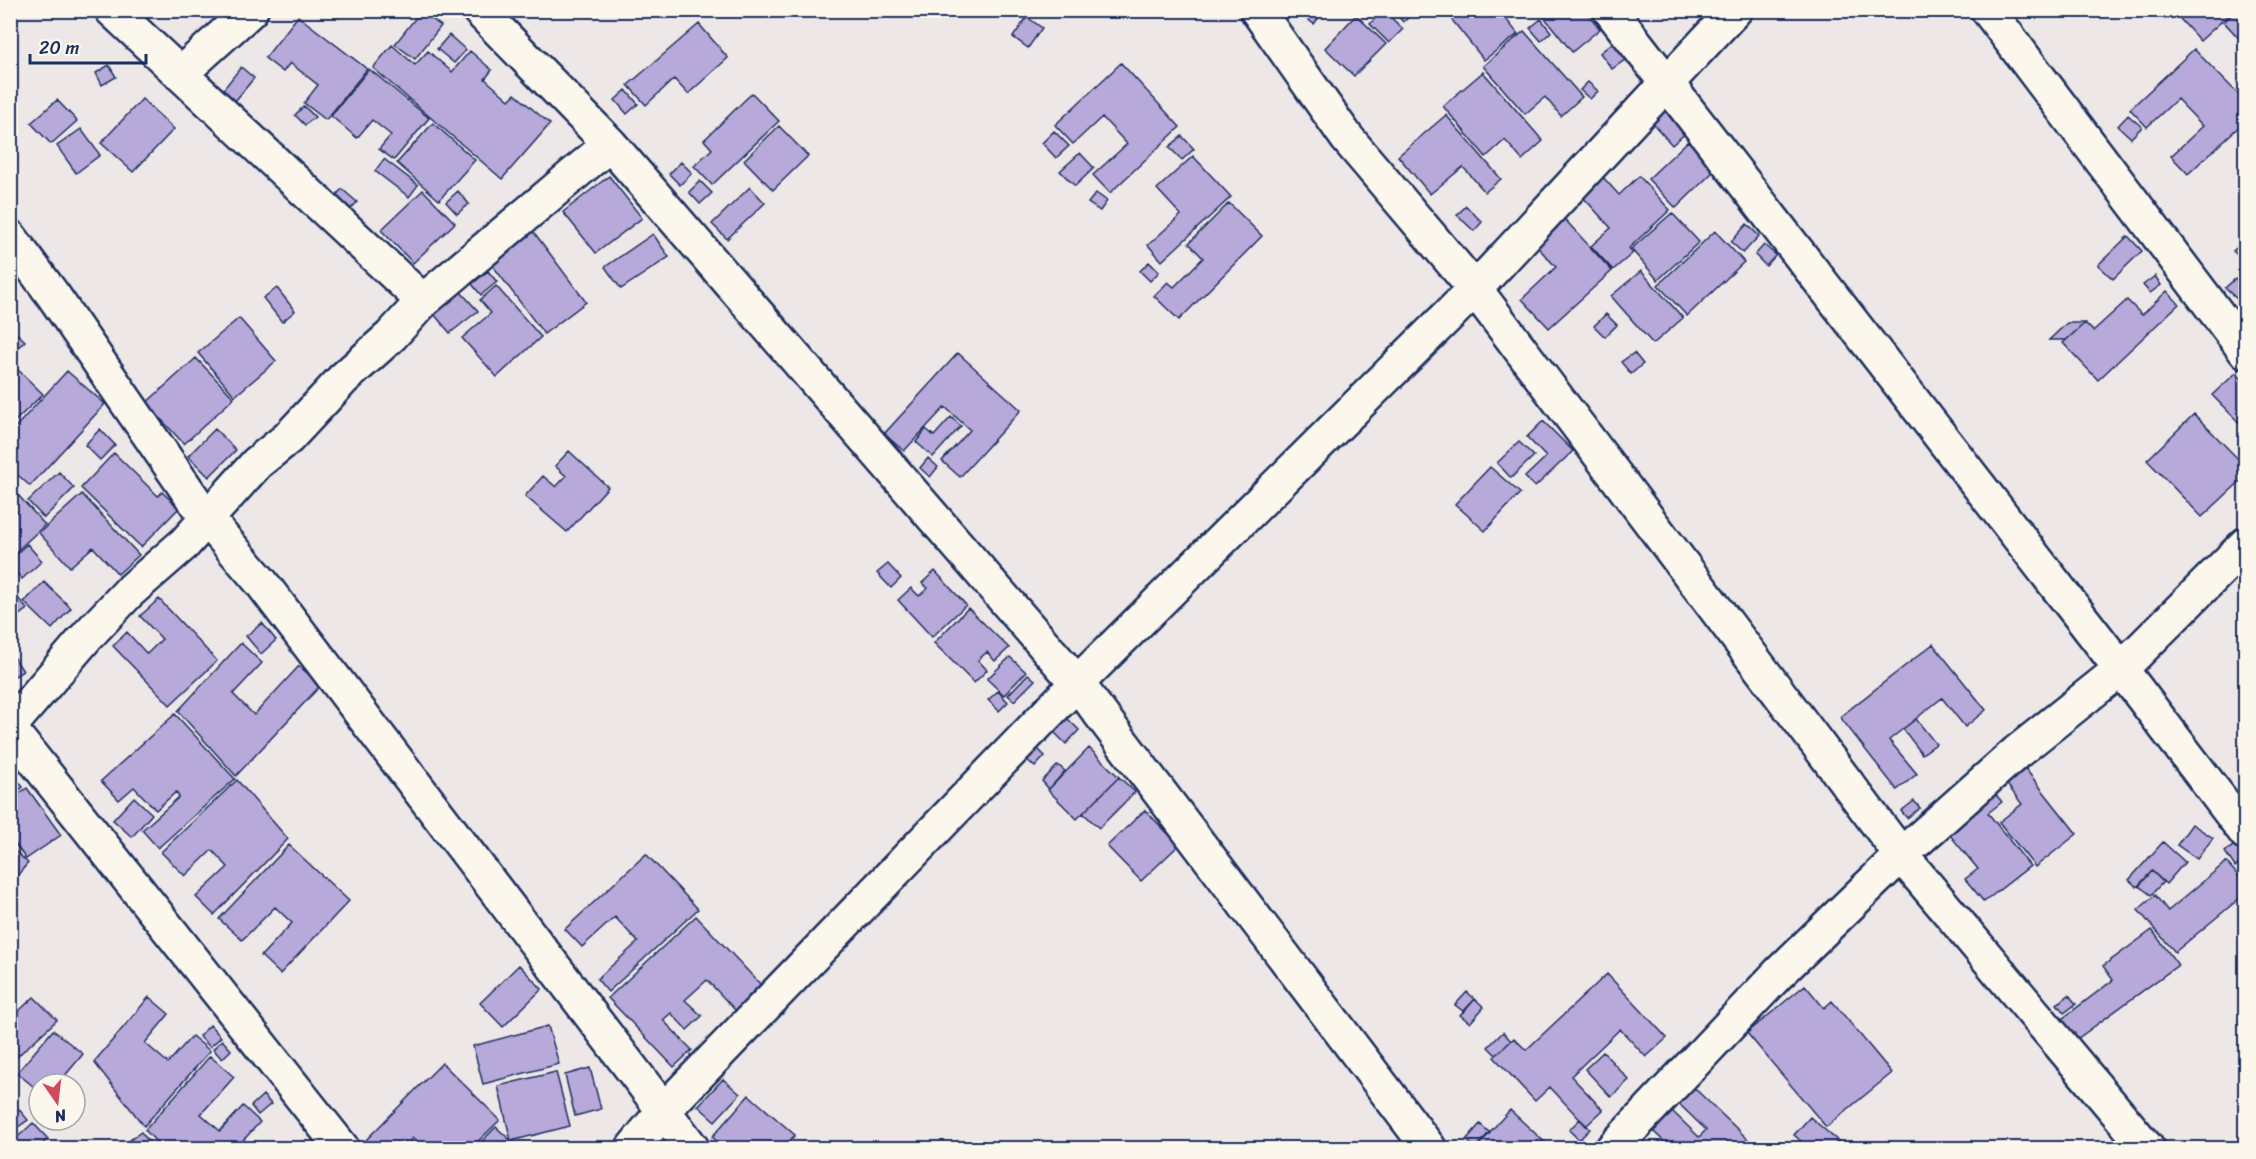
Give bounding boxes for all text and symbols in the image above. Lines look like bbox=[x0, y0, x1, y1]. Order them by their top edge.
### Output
scale bar bbox=[30, 27, 146, 65]
text: 20 m bbox=[39, 32, 79, 64]
north arrow bbox=[27, 1072, 87, 1132]
text: N bbox=[51, 1100, 70, 1132]

